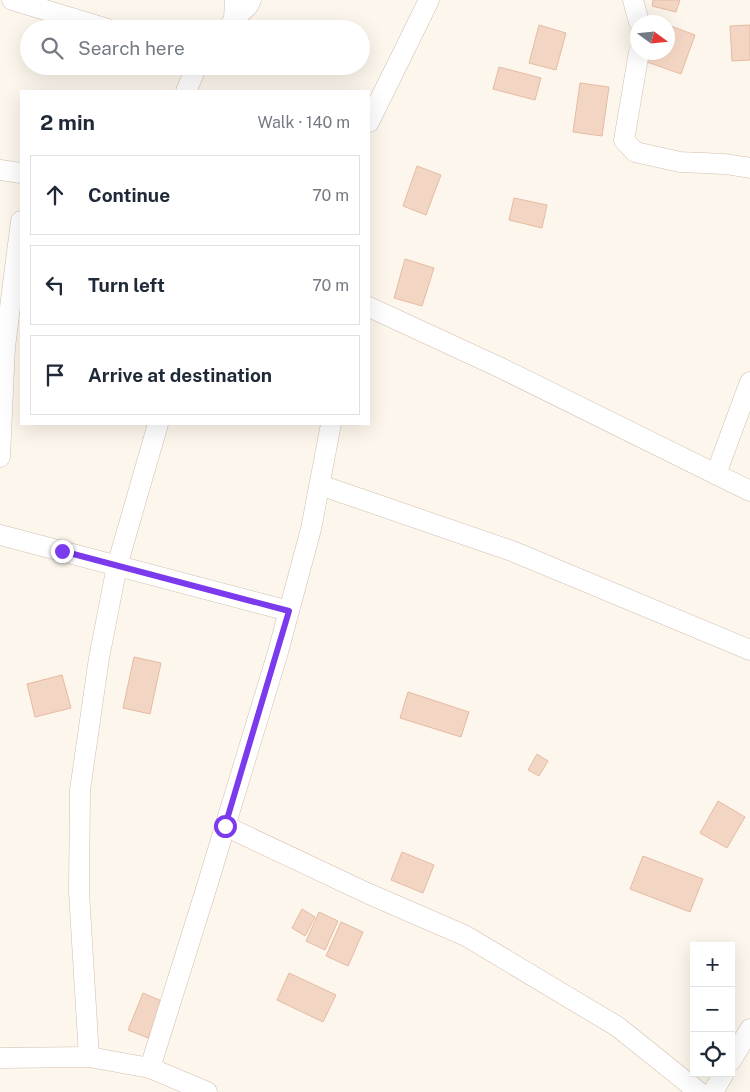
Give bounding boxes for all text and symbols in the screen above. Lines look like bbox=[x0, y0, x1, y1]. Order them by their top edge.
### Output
north arrow bbox=[630, 15, 675, 60]
search box bbox=[20, 20, 370, 75]
icon: search bbox=[38, 34, 66, 62]
text: Search here bbox=[78, 37, 185, 59]
text: 2 min bbox=[40, 110, 95, 135]
text: Walk · 140 m bbox=[257, 113, 350, 132]
icon: ahead bbox=[41, 181, 69, 209]
text: Continue bbox=[88, 184, 170, 206]
text: 70 m bbox=[312, 186, 349, 205]
icon: left bbox=[41, 271, 69, 299]
text: Turn left bbox=[88, 274, 165, 296]
text: 70 m bbox=[312, 276, 349, 295]
icon: arrive bbox=[41, 361, 69, 389]
text: Arrive at destination bbox=[88, 364, 272, 386]
route end bbox=[51, 540, 74, 563]
route start bbox=[214, 815, 237, 838]
map controls bbox=[690, 942, 735, 1077]
button: + bbox=[690, 942, 735, 987]
button: − bbox=[690, 987, 735, 1032]
button: locate bbox=[690, 1032, 735, 1077]

